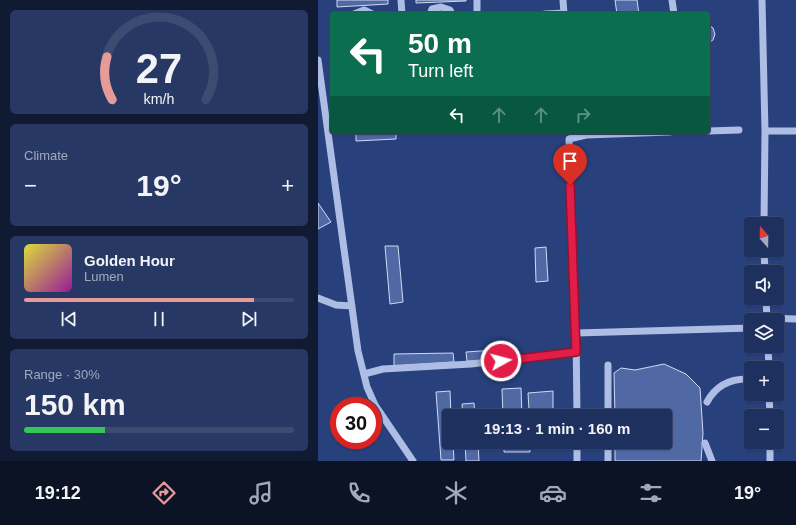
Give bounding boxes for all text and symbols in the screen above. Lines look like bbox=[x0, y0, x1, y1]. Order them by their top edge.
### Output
icon: left bbox=[342, 28, 394, 80]
text: 50 m bbox=[408, 28, 472, 59]
text: 27 bbox=[136, 45, 182, 92]
text: Turn left bbox=[408, 61, 473, 81]
text: km/h bbox=[144, 91, 175, 107]
icon: left bbox=[446, 104, 468, 126]
icon: ahead bbox=[488, 104, 510, 126]
icon: ahead bbox=[530, 104, 552, 126]
icon: right bbox=[572, 104, 594, 126]
pin bbox=[553, 144, 587, 185]
text: Climate bbox=[24, 148, 68, 163]
icon: arrive bbox=[559, 150, 581, 172]
text: 19° bbox=[136, 169, 182, 202]
text: − bbox=[24, 173, 37, 198]
text: + bbox=[281, 173, 294, 198]
north arrow bbox=[744, 217, 784, 257]
map controls bbox=[744, 217, 784, 449]
text: Golden Hour bbox=[84, 252, 175, 269]
button: sound bbox=[744, 265, 784, 305]
text: Lumen bbox=[84, 269, 124, 284]
icon: previous bbox=[58, 308, 80, 330]
icon: pause bbox=[148, 308, 170, 330]
icon: next bbox=[238, 308, 260, 330]
button: layers bbox=[744, 313, 784, 353]
position arrow bbox=[480, 340, 522, 382]
button: + bbox=[744, 361, 784, 401]
text: Range · 30% bbox=[24, 367, 100, 382]
text: 150 km bbox=[24, 388, 126, 421]
speed limit sign: 30 bbox=[330, 397, 382, 449]
button: − bbox=[744, 409, 784, 449]
text: 19:13 · 1 min · 160 m bbox=[484, 420, 630, 437]
icon: directions bbox=[150, 479, 178, 507]
icon: music bbox=[247, 479, 275, 507]
icon: phone bbox=[345, 479, 373, 507]
icon: climate bbox=[442, 479, 470, 507]
icon: car bbox=[539, 479, 567, 507]
icon: filters bbox=[637, 479, 665, 507]
text: 19:12 bbox=[35, 483, 81, 503]
text: 19° bbox=[734, 483, 761, 503]

